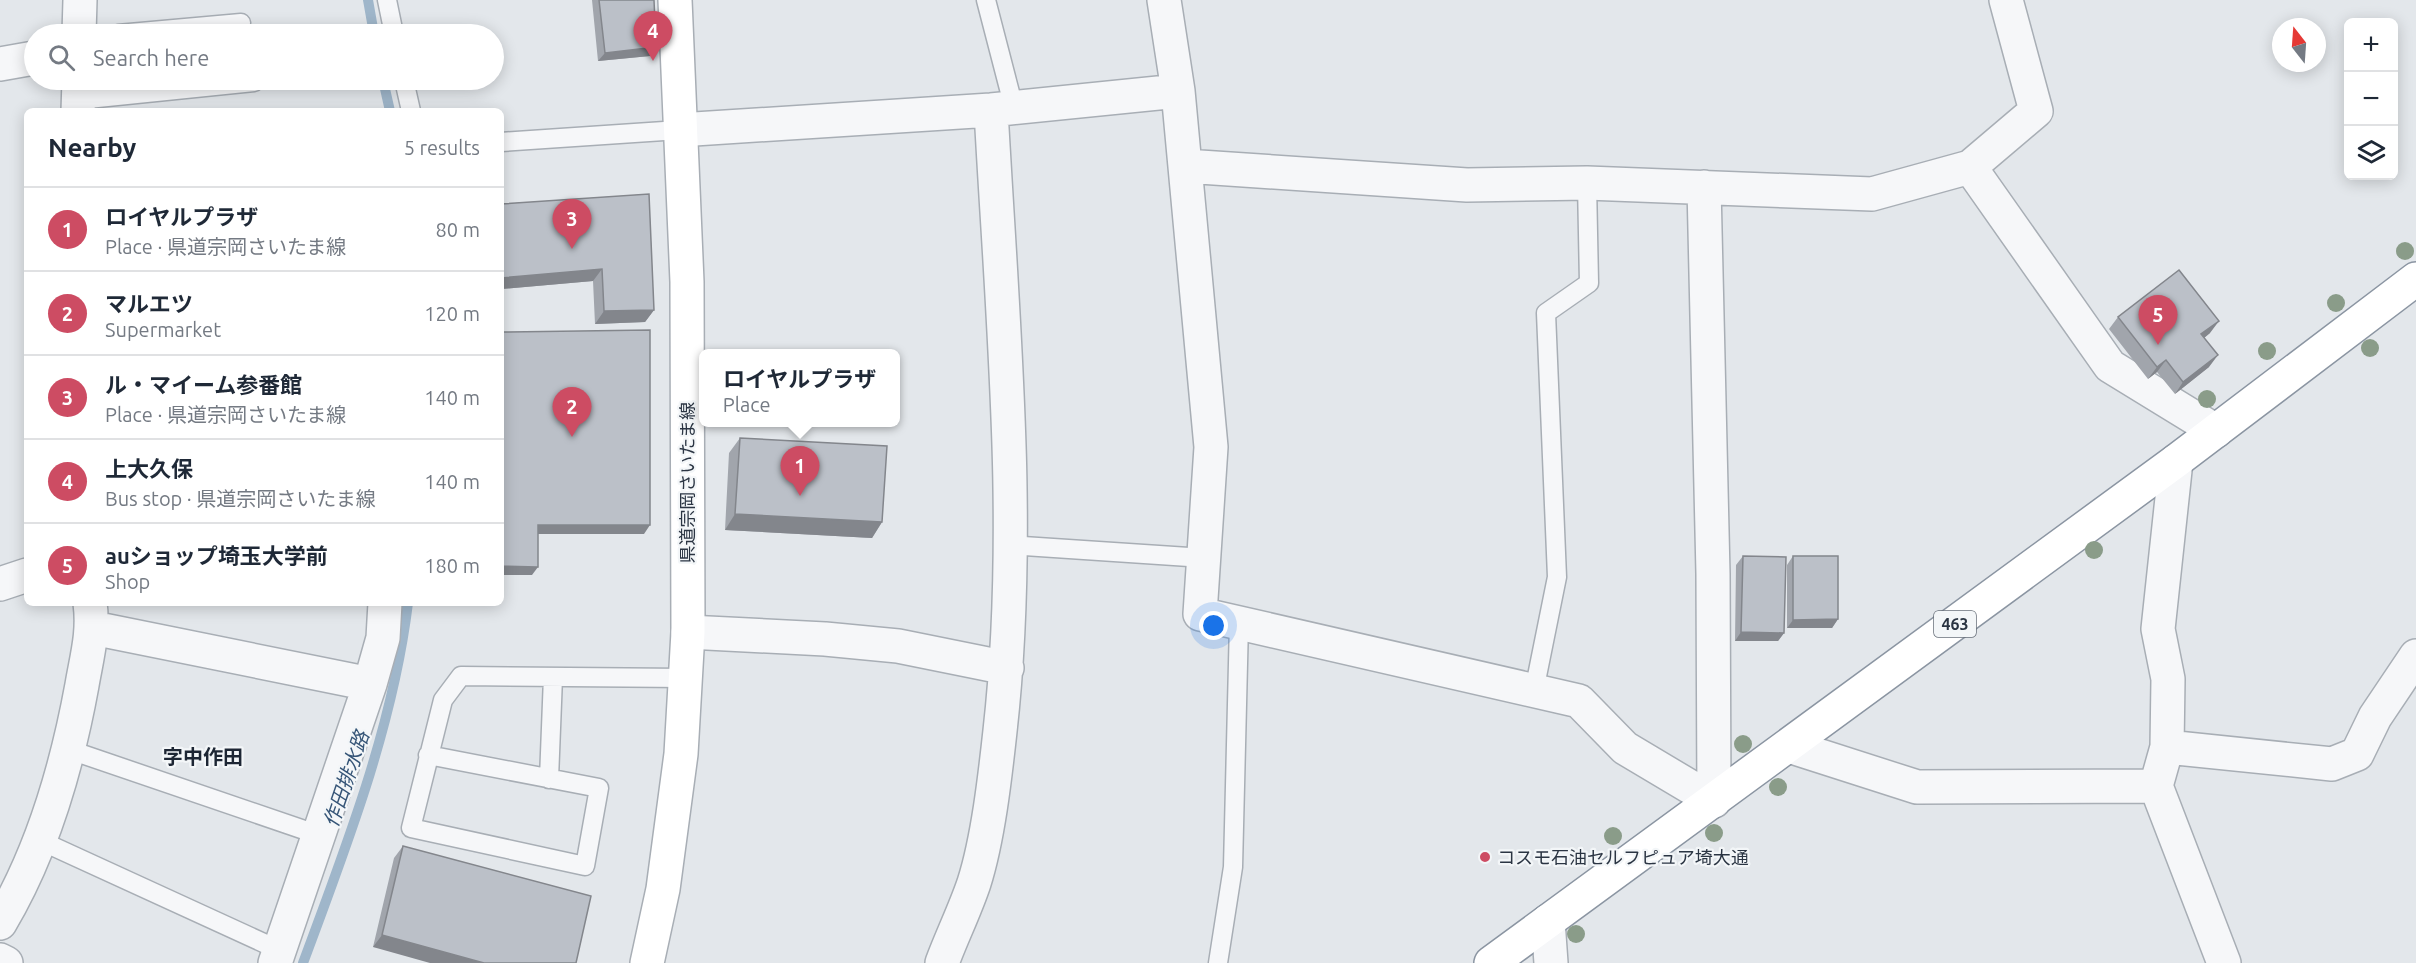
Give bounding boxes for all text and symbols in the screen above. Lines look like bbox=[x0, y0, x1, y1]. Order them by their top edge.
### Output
pin: 4 bbox=[634, 11, 672, 61]
north arrow bbox=[2272, 18, 2326, 72]
map controls bbox=[2344, 18, 2398, 180]
button: + bbox=[2344, 18, 2398, 72]
search box bbox=[24, 24, 504, 90]
icon: search bbox=[45, 41, 78, 74]
text: Search here bbox=[93, 45, 209, 70]
button: − bbox=[2344, 72, 2398, 126]
button: layers bbox=[2344, 126, 2398, 180]
text: Nearby bbox=[48, 133, 136, 162]
text: 5 results bbox=[404, 136, 480, 159]
pin: 3 bbox=[552, 200, 592, 249]
text: ロイヤルプラザ bbox=[105, 204, 258, 229]
text: 1 bbox=[62, 218, 73, 241]
text: 80 m bbox=[436, 218, 480, 241]
text: Place · 県道宗岡さいたま線 bbox=[105, 235, 346, 258]
text: マルエツ bbox=[105, 291, 193, 316]
pin: 5 bbox=[2138, 296, 2178, 345]
text: 2 bbox=[62, 302, 73, 325]
text: 120 m bbox=[424, 302, 480, 325]
text: Supermarket bbox=[105, 318, 221, 341]
popup bbox=[699, 349, 900, 427]
text: ロイヤルプラザ bbox=[723, 366, 876, 391]
text: ル・マイーム参番館 bbox=[105, 372, 302, 397]
text: 3 bbox=[62, 386, 73, 409]
text: 140 m bbox=[424, 386, 480, 409]
pin: 2 bbox=[552, 388, 592, 437]
text: Place bbox=[723, 393, 771, 416]
street label: 県道宗岡さいたま線 bbox=[677, 402, 697, 564]
text: Place · 県道宗岡さいたま線 bbox=[105, 403, 346, 426]
pin: 1 bbox=[780, 446, 820, 496]
text: 上大久保 bbox=[105, 456, 193, 481]
text: 4 bbox=[62, 470, 73, 493]
text: 140 m bbox=[424, 470, 480, 493]
text: Bus stop · 県道宗岡さいたま線 bbox=[105, 487, 376, 510]
text: auショップ埼玉大学前 bbox=[105, 543, 328, 568]
text: 5 bbox=[62, 554, 73, 577]
text: 180 m bbox=[424, 554, 480, 577]
text: Shop bbox=[105, 570, 150, 593]
your location bbox=[1199, 611, 1228, 640]
road number: 463 bbox=[1934, 611, 1976, 637]
water label: 作田排水路 bbox=[319, 726, 374, 830]
district label: 字中作田 bbox=[163, 745, 243, 768]
place label: コスモ石油セルフピュア埼大通 bbox=[1497, 847, 1749, 867]
marker: コスモ石油セルフピュア埼大通 bbox=[1478, 850, 1492, 864]

